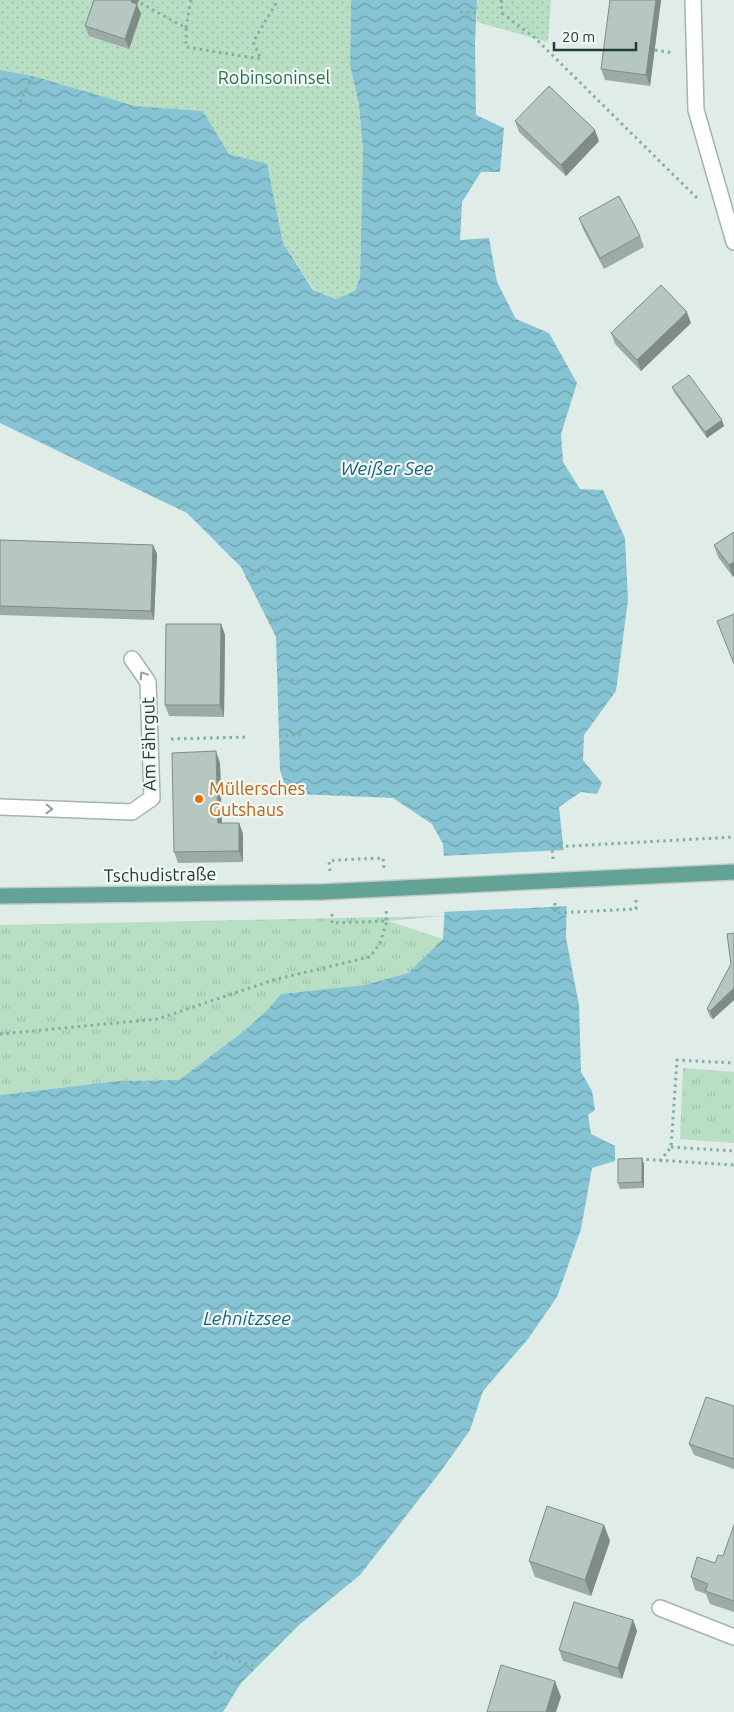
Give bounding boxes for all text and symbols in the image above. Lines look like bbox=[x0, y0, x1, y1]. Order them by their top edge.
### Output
scale bar bbox=[554, 20, 636, 52]
text: 20 m bbox=[562, 28, 595, 45]
park label: Robinsoninsel bbox=[218, 67, 331, 87]
water label: Weißer See bbox=[341, 457, 434, 479]
one-way arrow bbox=[140, 671, 149, 681]
street label: Am Fährgut bbox=[137, 697, 159, 791]
place label: Müllersches Gutshaus bbox=[209, 778, 306, 819]
marker: Müllersches Gutshaus bbox=[193, 793, 205, 805]
one-way arrow bbox=[45, 804, 53, 814]
street label: Tschudistraße bbox=[103, 863, 217, 885]
water label: Lehnitzsee bbox=[203, 1307, 291, 1329]

